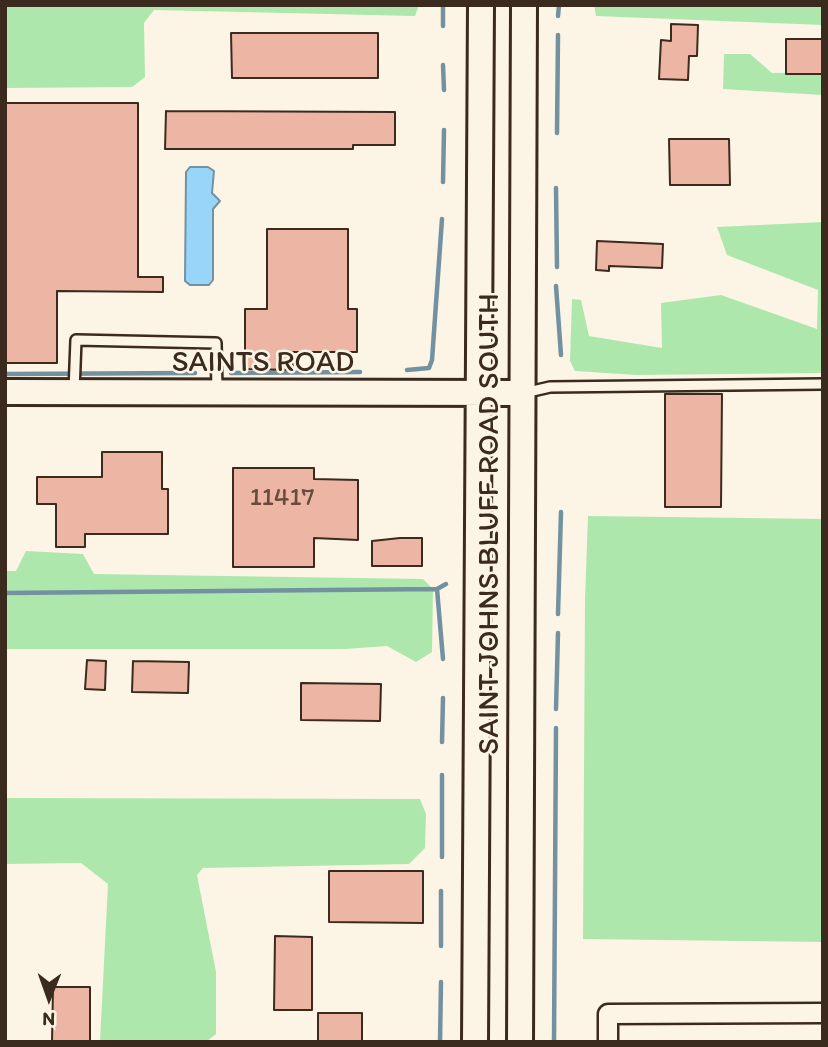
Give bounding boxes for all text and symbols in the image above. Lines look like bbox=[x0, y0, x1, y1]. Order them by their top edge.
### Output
street label: SAINT JOHNS BLUFF ROAD SOUTH bbox=[472, 293, 508, 755]
street label: SAINTS ROAD bbox=[172, 345, 354, 381]
house number: 11417 bbox=[250, 482, 314, 514]
north arrow bbox=[14, 963, 84, 1033]
text: N bbox=[42, 1008, 55, 1031]

